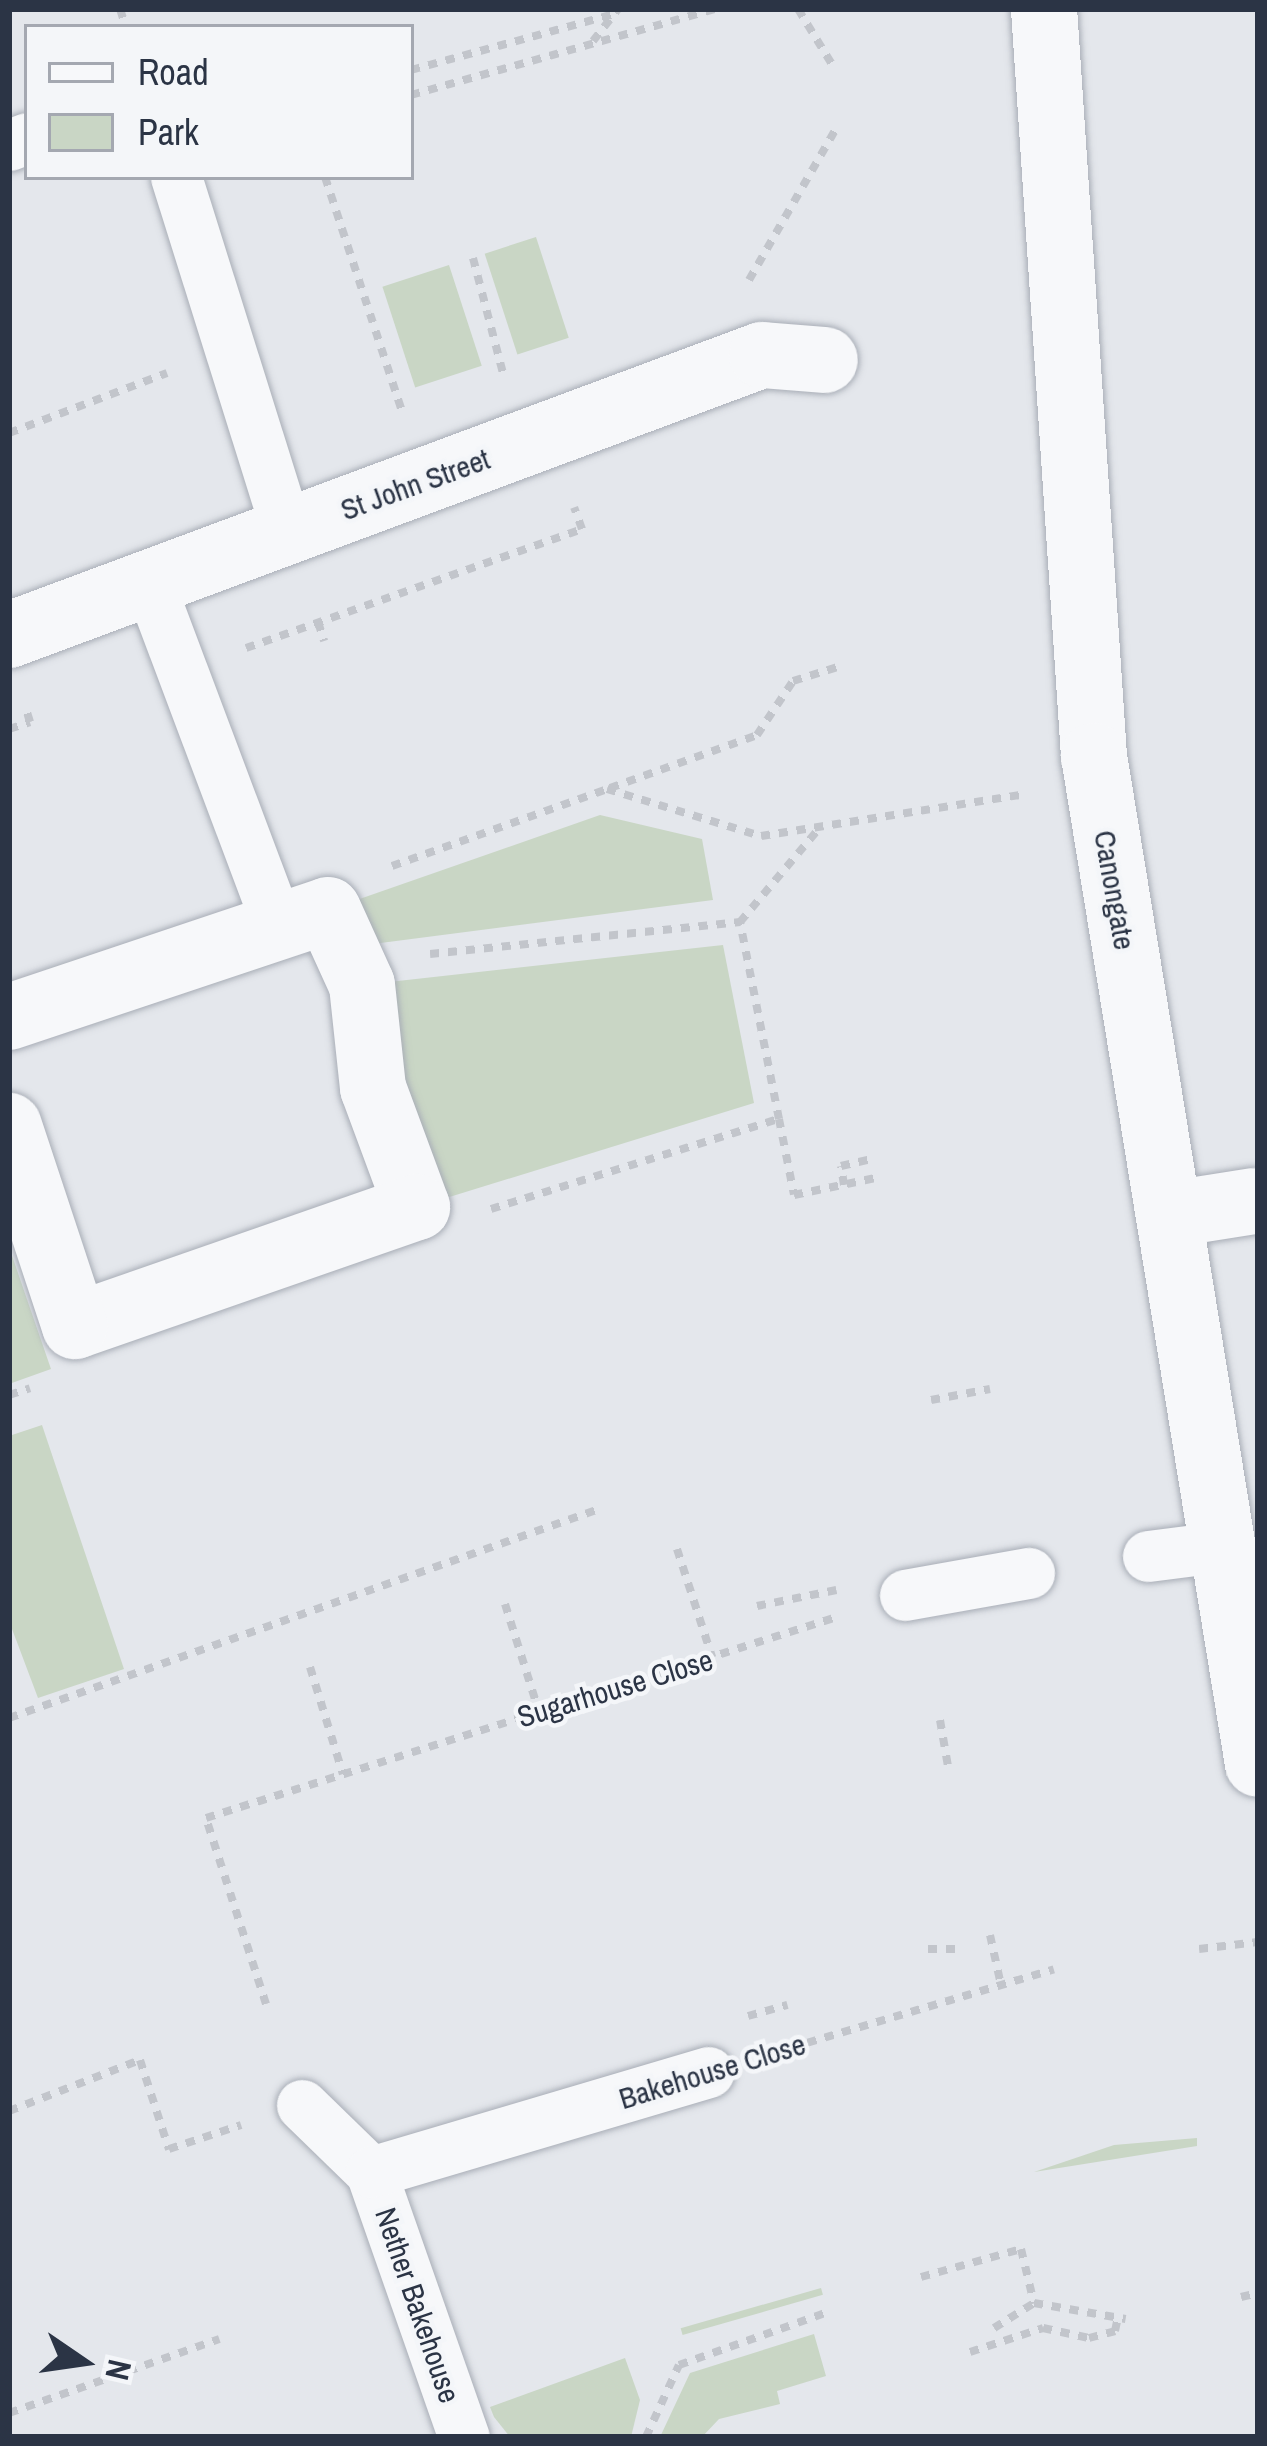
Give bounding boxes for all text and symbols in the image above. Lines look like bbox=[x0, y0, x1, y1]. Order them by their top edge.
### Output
legend bbox=[24, 24, 414, 180]
text: Road bbox=[138, 48, 209, 96]
text: Park bbox=[138, 108, 199, 156]
street label: St John Street bbox=[336, 440, 494, 528]
street label: Canongate bbox=[1087, 828, 1143, 952]
street label: Sugarhouse Close bbox=[513, 1641, 717, 1735]
street label: Bakehouse Close bbox=[615, 2026, 809, 2116]
street label: Nether Bakehouse bbox=[368, 2203, 468, 2407]
north arrow bbox=[24, 2302, 144, 2422]
text: N bbox=[95, 2356, 143, 2385]

